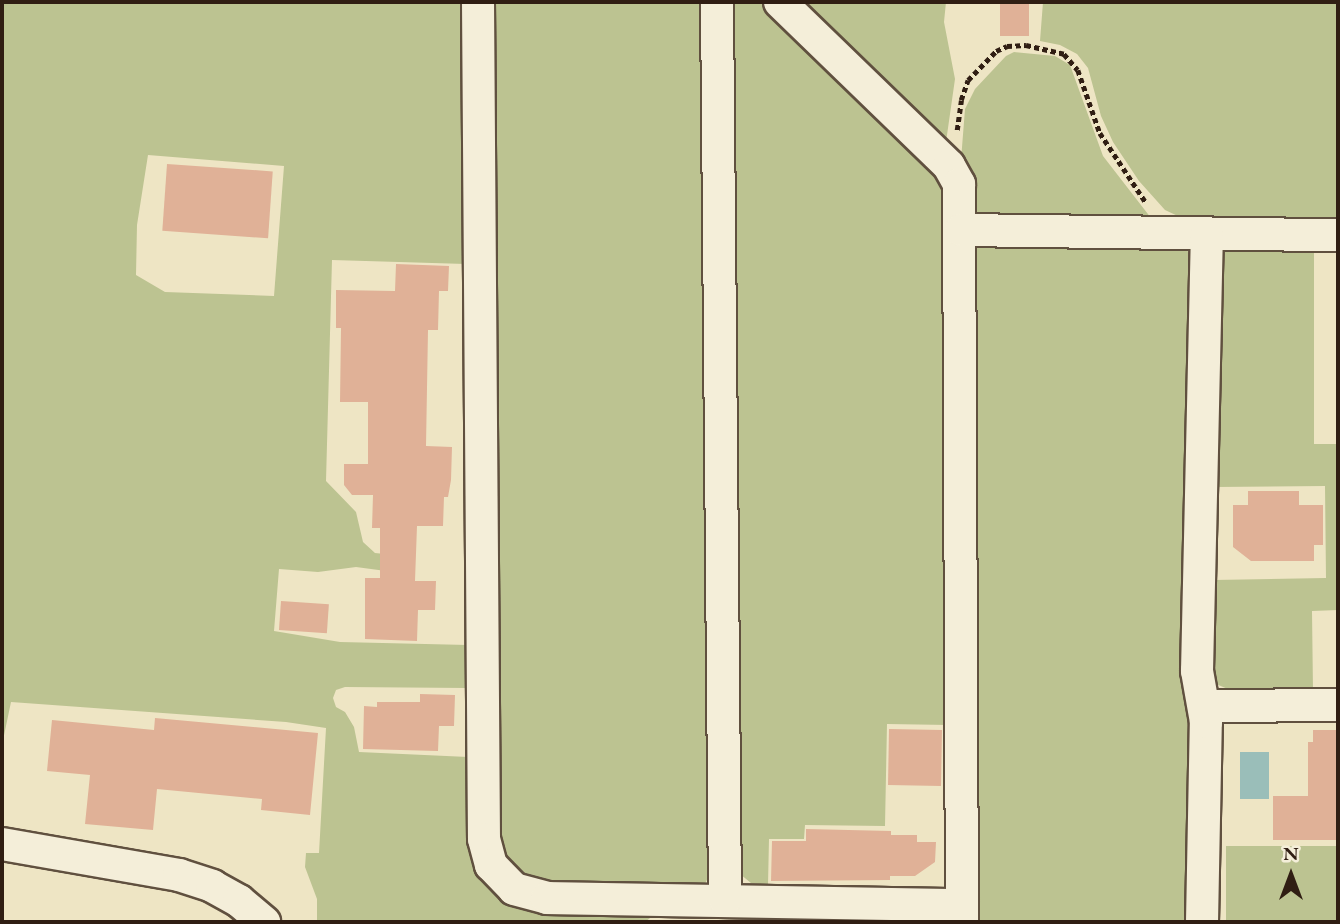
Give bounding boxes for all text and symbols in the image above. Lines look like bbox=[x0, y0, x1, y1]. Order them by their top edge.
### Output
north arrow bbox=[1256, 840, 1326, 910]
text: N bbox=[1283, 841, 1299, 866]

